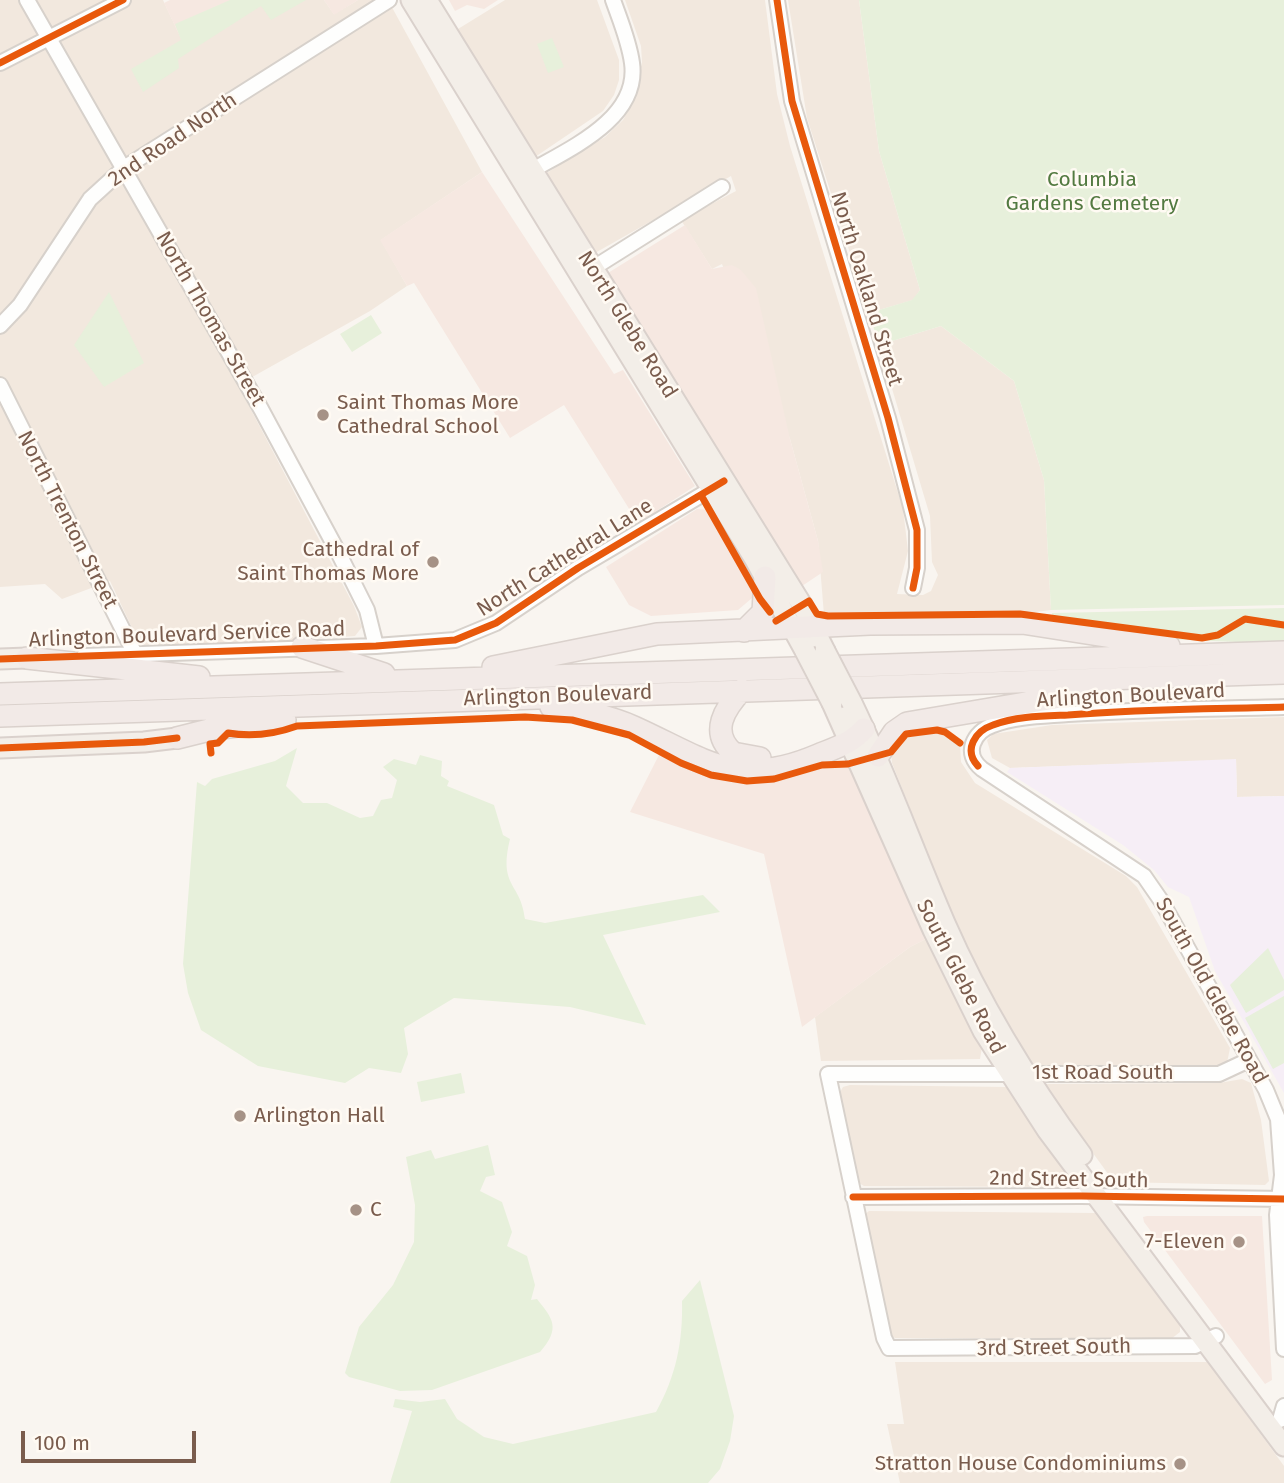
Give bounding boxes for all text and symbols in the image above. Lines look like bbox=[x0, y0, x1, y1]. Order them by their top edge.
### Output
street label: 2nd Road North bbox=[104, 88, 242, 192]
park label: Columbia Gardens Cemetery bbox=[1005, 167, 1179, 217]
street label: North Oakland Street bbox=[824, 189, 908, 389]
street label: North Thomas Street bbox=[150, 227, 270, 411]
street label: North Glebe Road bbox=[572, 247, 682, 403]
place label: Saint Thomas More Cathedral School bbox=[337, 390, 519, 440]
marker: Saint Thomas More Cathedral School bbox=[315, 407, 331, 423]
street label: North Trenton Street bbox=[11, 427, 123, 613]
street label: North Cathedral Lane bbox=[472, 494, 658, 622]
place label: Cathedral of Saint Thomas More bbox=[237, 537, 419, 587]
marker: Cathedral of Saint Thomas More bbox=[425, 554, 441, 570]
street label: Arlington Boulevard Service Road bbox=[28, 617, 346, 653]
street label: Arlington Boulevard bbox=[1036, 678, 1226, 714]
street label: Arlington Boulevard bbox=[463, 680, 653, 712]
street label: South Old Glebe Road bbox=[1149, 894, 1273, 1088]
street label: South Glebe Road bbox=[910, 896, 1010, 1058]
street label: 1st Road South bbox=[1032, 1060, 1174, 1086]
place label: Arlington Hall bbox=[254, 1103, 385, 1129]
marker: Arlington Hall bbox=[232, 1108, 248, 1124]
street label: 2nd Street South bbox=[989, 1166, 1149, 1194]
place label: C bbox=[370, 1197, 382, 1223]
marker: C bbox=[348, 1202, 364, 1218]
place label: 7-Eleven bbox=[1145, 1229, 1225, 1255]
marker: 7-Eleven bbox=[1231, 1234, 1247, 1250]
street label: 3rd Street South bbox=[977, 1334, 1131, 1362]
scale bar bbox=[24, 1416, 200, 1460]
text: 100 m bbox=[34, 1430, 90, 1456]
place label: Stratton House Condominiums bbox=[875, 1451, 1166, 1477]
marker: Stratton House Condominiums bbox=[1172, 1456, 1188, 1472]

